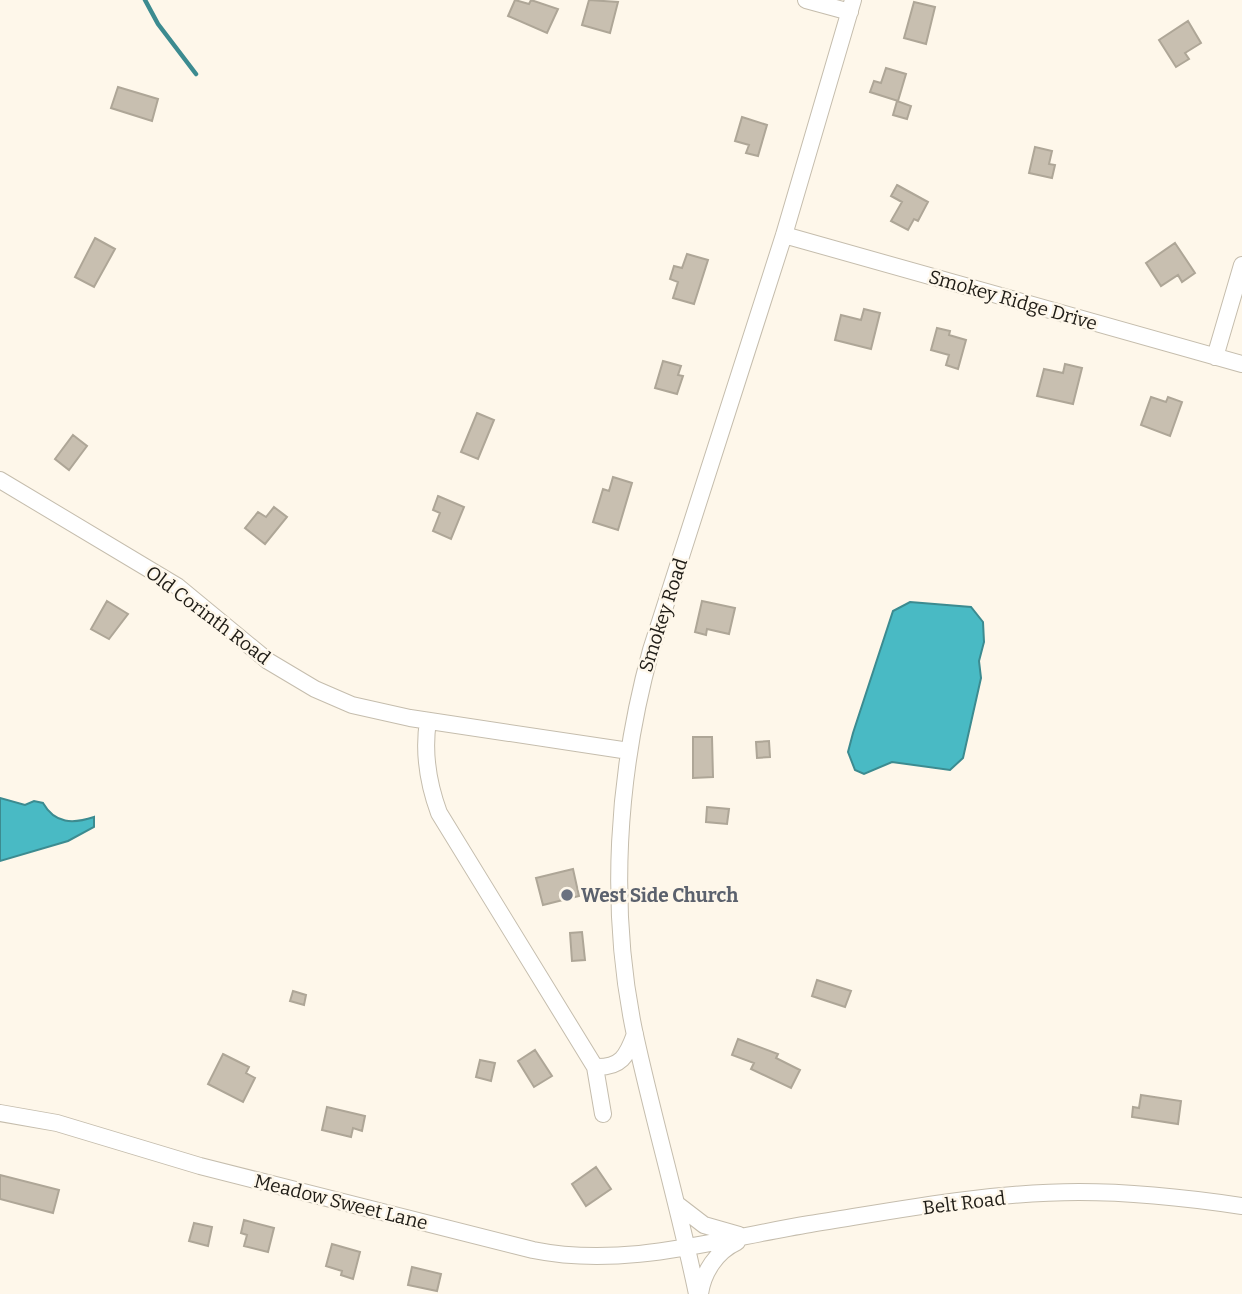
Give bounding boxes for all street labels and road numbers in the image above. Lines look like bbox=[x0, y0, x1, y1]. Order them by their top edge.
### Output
street label: Smokey Ridge Drive bbox=[926, 265, 1100, 335]
street label: Smokey Road bbox=[634, 555, 692, 675]
street label: Old Corinth Road bbox=[141, 561, 275, 669]
street label: Meadow Sweet Lane bbox=[252, 1169, 430, 1235]
street label: Belt Road bbox=[921, 1187, 1007, 1219]

